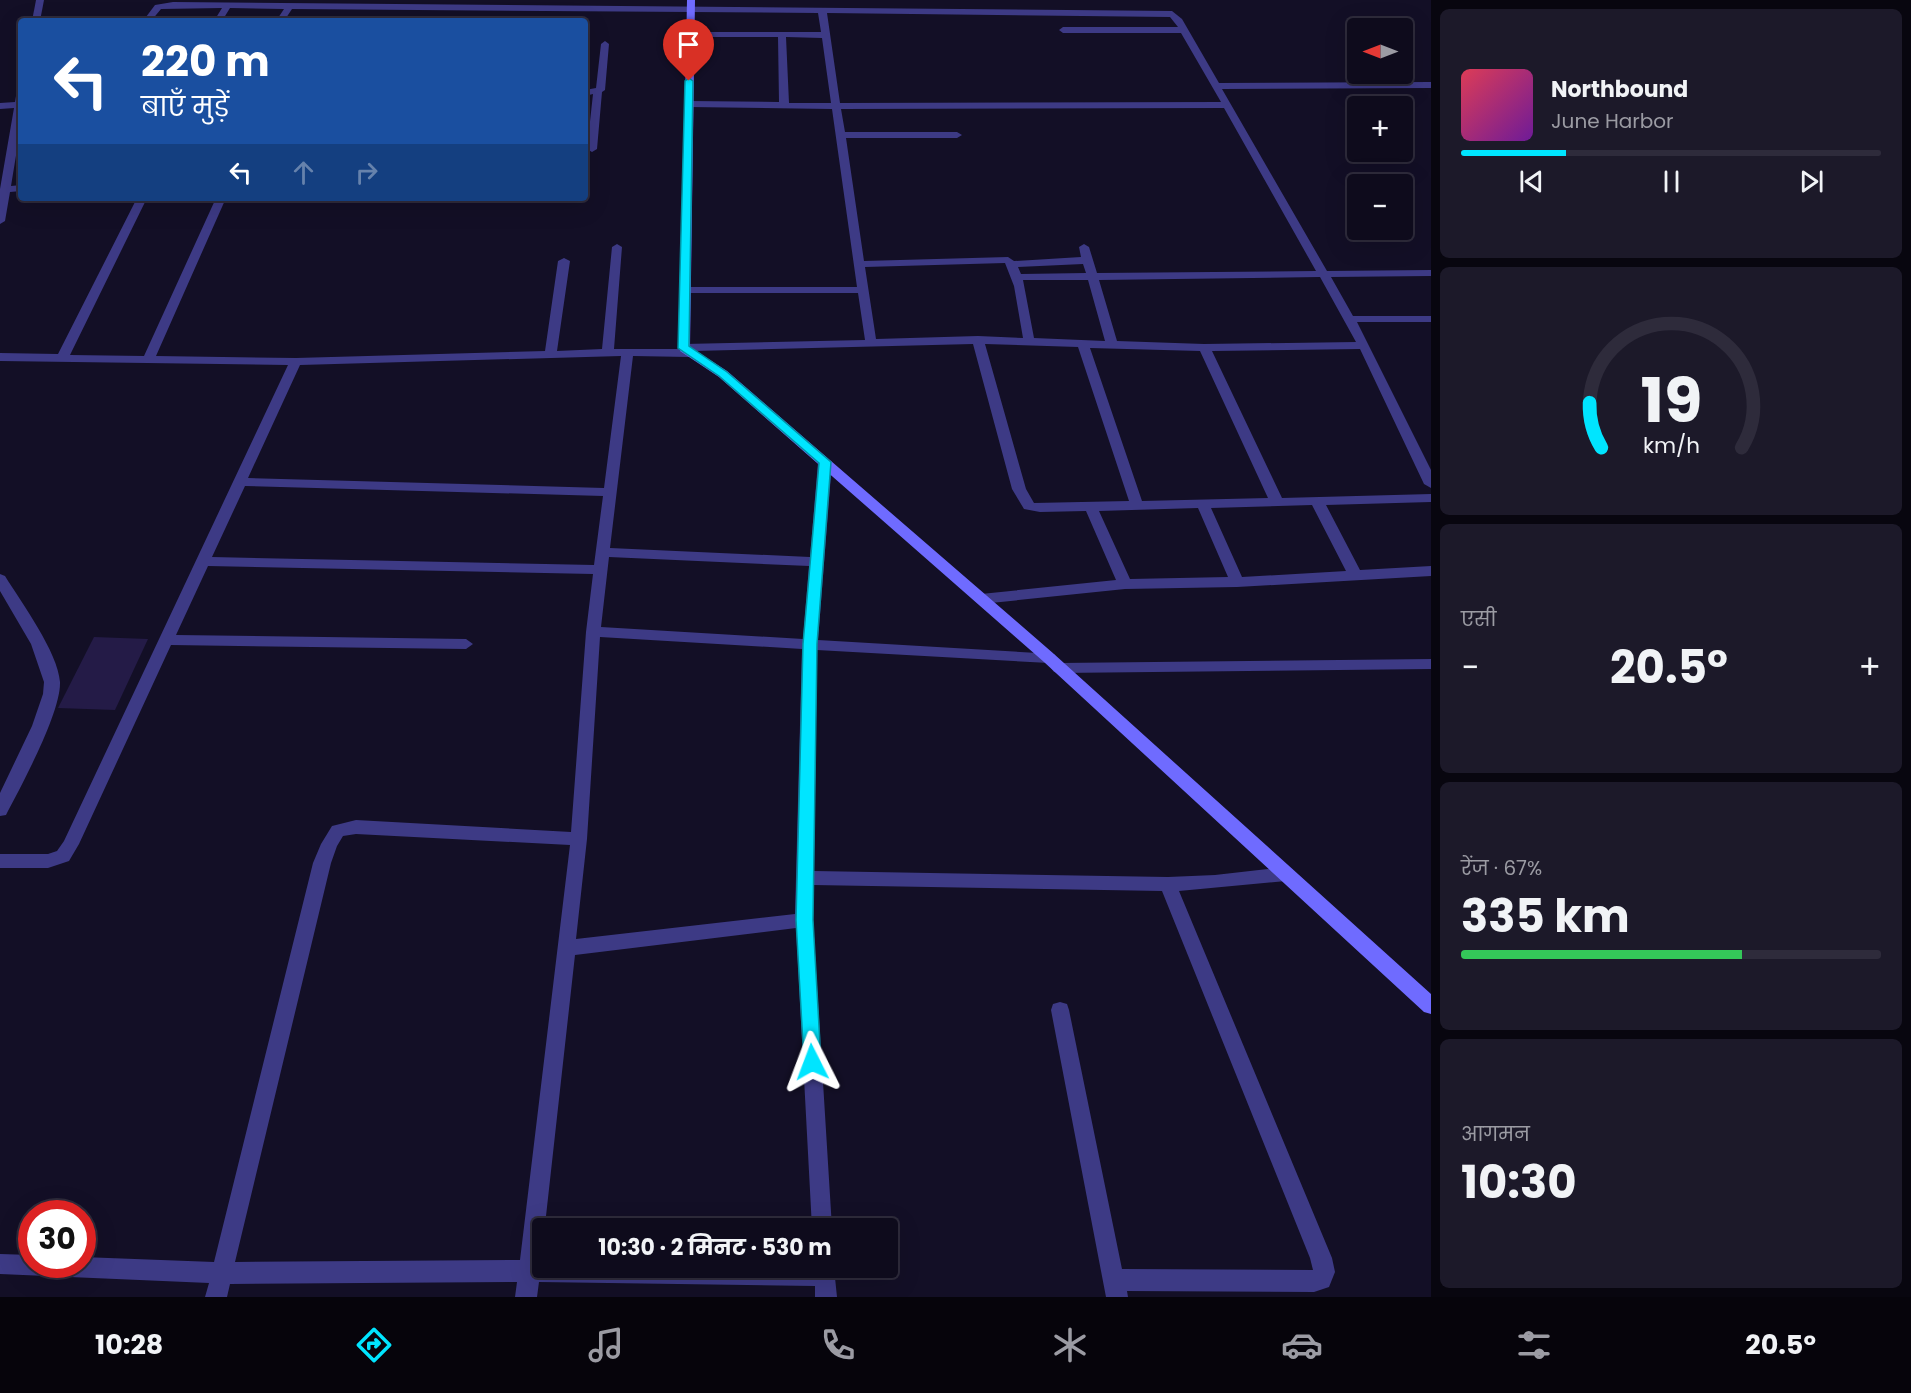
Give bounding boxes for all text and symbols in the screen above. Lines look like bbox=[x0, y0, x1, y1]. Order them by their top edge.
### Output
north arrow bbox=[1347, 18, 1413, 84]
map controls bbox=[1347, 18, 1413, 240]
pin bbox=[663, 19, 714, 81]
icon: arrive bbox=[672, 28, 705, 61]
text: 220 m bbox=[141, 32, 270, 91]
icon: left bbox=[42, 42, 120, 120]
text: Northbound bbox=[1551, 74, 1688, 105]
text: बाएँ मुड़ें bbox=[141, 88, 229, 125]
button: + bbox=[1347, 96, 1413, 162]
text: June Harbor bbox=[1551, 107, 1674, 135]
icon: left bbox=[224, 156, 257, 189]
icon: ahead bbox=[287, 156, 320, 189]
icon: right bbox=[350, 156, 383, 189]
icon: previous bbox=[1515, 165, 1548, 198]
icon: pause bbox=[1655, 165, 1688, 198]
icon: next bbox=[1795, 165, 1828, 198]
button: − bbox=[1347, 174, 1413, 240]
text: 19 bbox=[1640, 356, 1702, 444]
text: km/h bbox=[1642, 430, 1700, 461]
text: एसी bbox=[1461, 605, 1496, 633]
text: 20.5° bbox=[1610, 636, 1728, 699]
text: − bbox=[1461, 644, 1479, 691]
text: + bbox=[1858, 644, 1881, 691]
text: रेंज · 67% bbox=[1461, 854, 1542, 882]
text: 335 km bbox=[1461, 885, 1630, 948]
position arrow bbox=[780, 1030, 844, 1094]
text: आगमन bbox=[1461, 1120, 1530, 1148]
text: 10:30 bbox=[1461, 1151, 1577, 1214]
speed limit sign: 30 bbox=[18, 1200, 96, 1278]
text: 10:30 · 2 मिनट · 530 m bbox=[598, 1232, 832, 1263]
icon: directions bbox=[353, 1324, 395, 1366]
icon: music bbox=[585, 1324, 627, 1366]
icon: phone bbox=[817, 1324, 859, 1366]
icon: climate bbox=[1049, 1324, 1091, 1366]
icon: car bbox=[1281, 1324, 1323, 1366]
icon: filters bbox=[1513, 1324, 1555, 1366]
text: 10:28 bbox=[95, 1326, 163, 1363]
text: 20.5° bbox=[1745, 1326, 1816, 1363]

